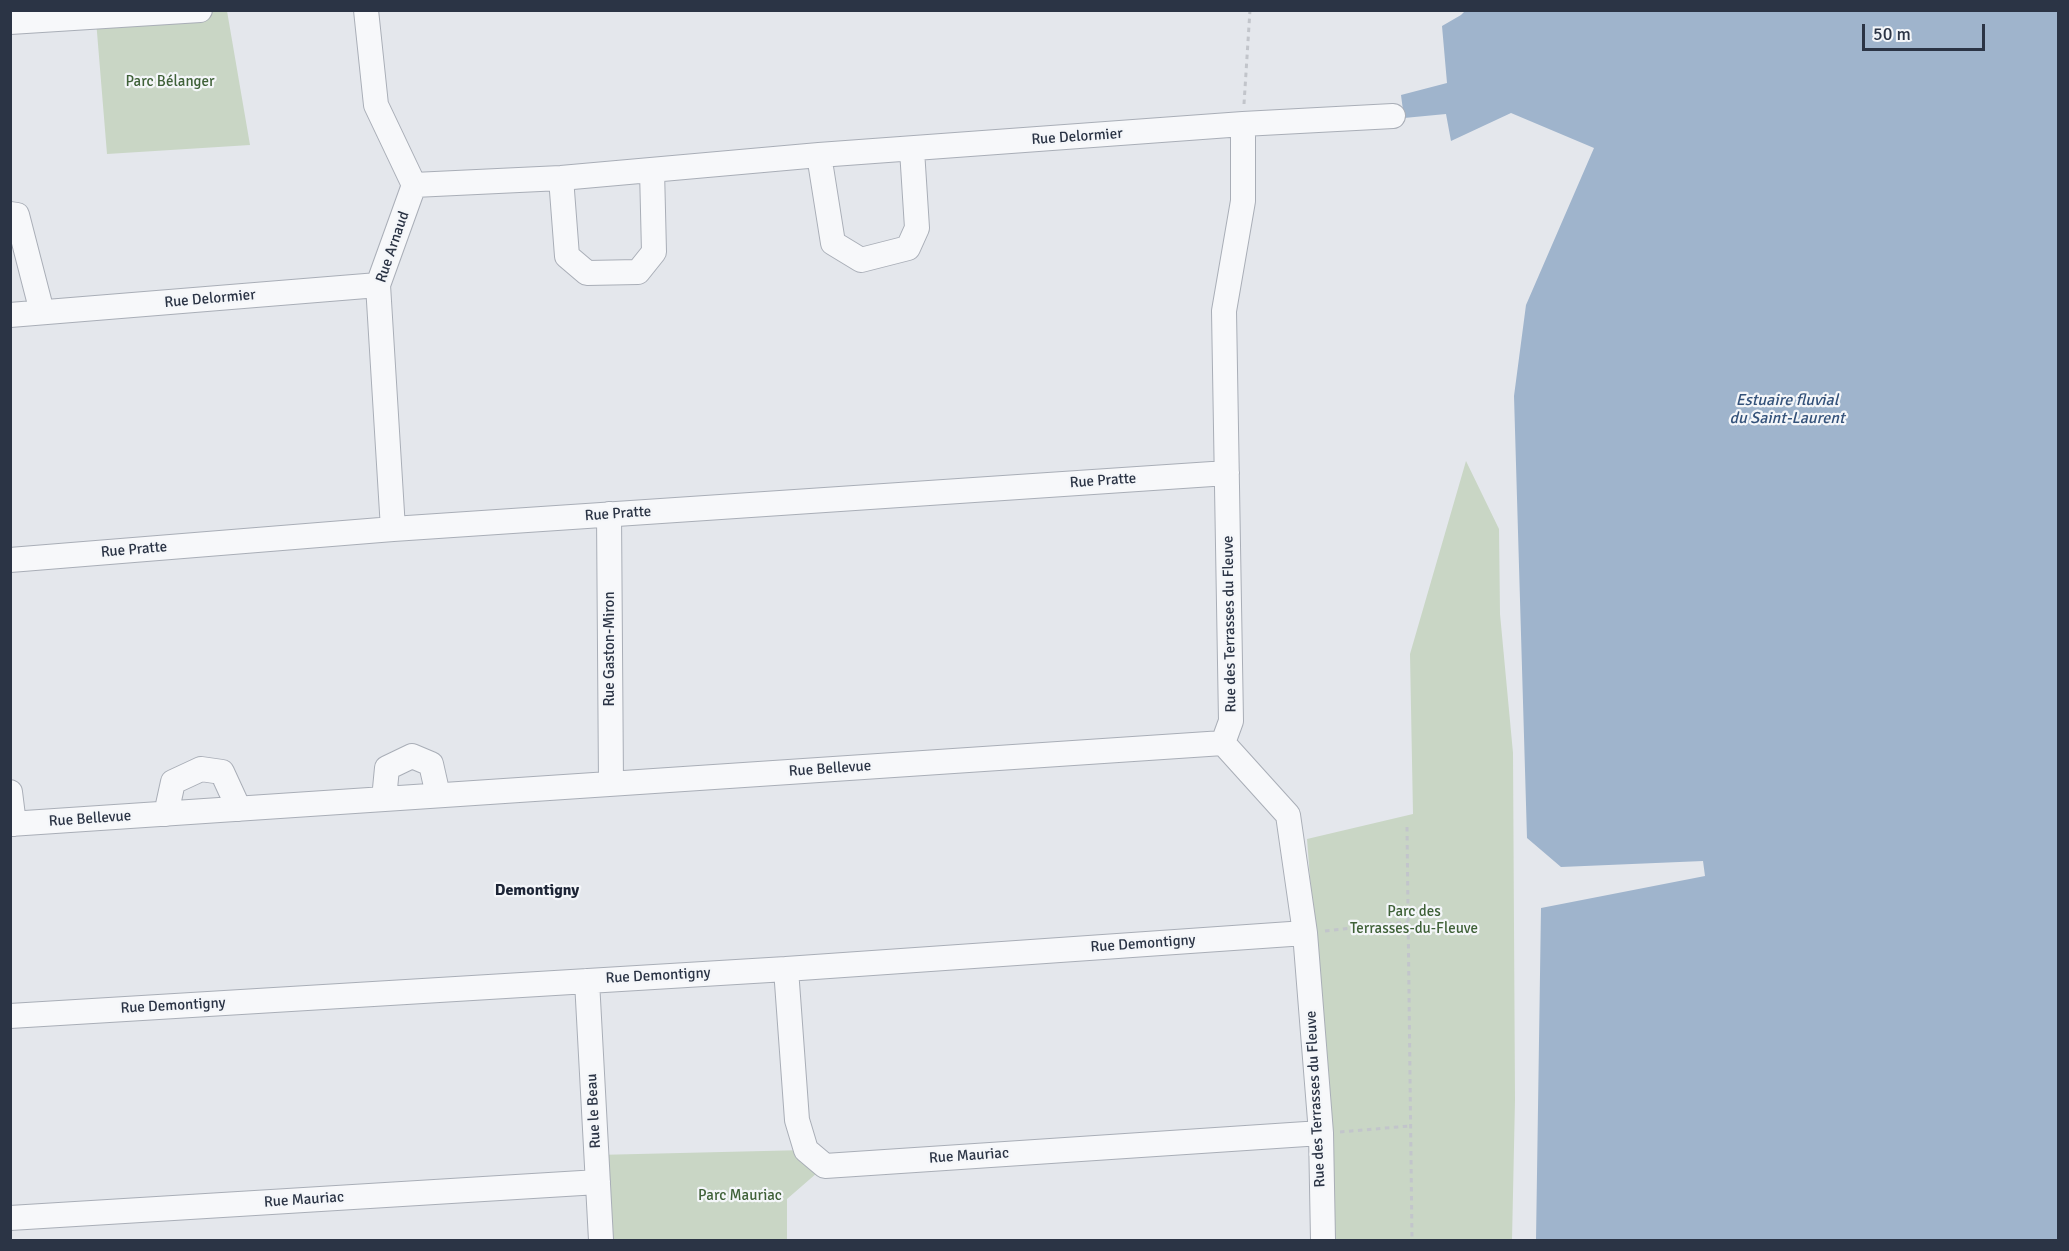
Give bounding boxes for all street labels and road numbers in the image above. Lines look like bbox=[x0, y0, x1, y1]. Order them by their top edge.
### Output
street label: Rue Delormier bbox=[1031, 125, 1123, 149]
street label: Rue Arnaud bbox=[372, 209, 414, 285]
street label: Rue Delormier bbox=[164, 286, 256, 312]
street label: Rue Pratte bbox=[1069, 470, 1137, 492]
street label: Rue Pratte bbox=[584, 503, 652, 525]
street label: Rue des Terrasses du Fleuve bbox=[1219, 535, 1241, 713]
street label: Rue Pratte bbox=[100, 538, 168, 562]
street label: Rue Gaston-Miron bbox=[601, 591, 619, 707]
street label: Rue Bellevue bbox=[788, 757, 872, 781]
street label: Rue Bellevue bbox=[48, 807, 132, 831]
street label: Rue Demontigny bbox=[1090, 931, 1196, 957]
street label: Rue Demontigny bbox=[605, 964, 711, 988]
street label: Rue Demontigny bbox=[120, 994, 226, 1018]
street label: Rue des Terrasses du Fleuve bbox=[1302, 1010, 1330, 1188]
street label: Rue le Beau bbox=[583, 1073, 605, 1149]
street label: Rue Mauriac bbox=[928, 1144, 1010, 1168]
street label: Rue Mauriac bbox=[263, 1188, 345, 1212]

